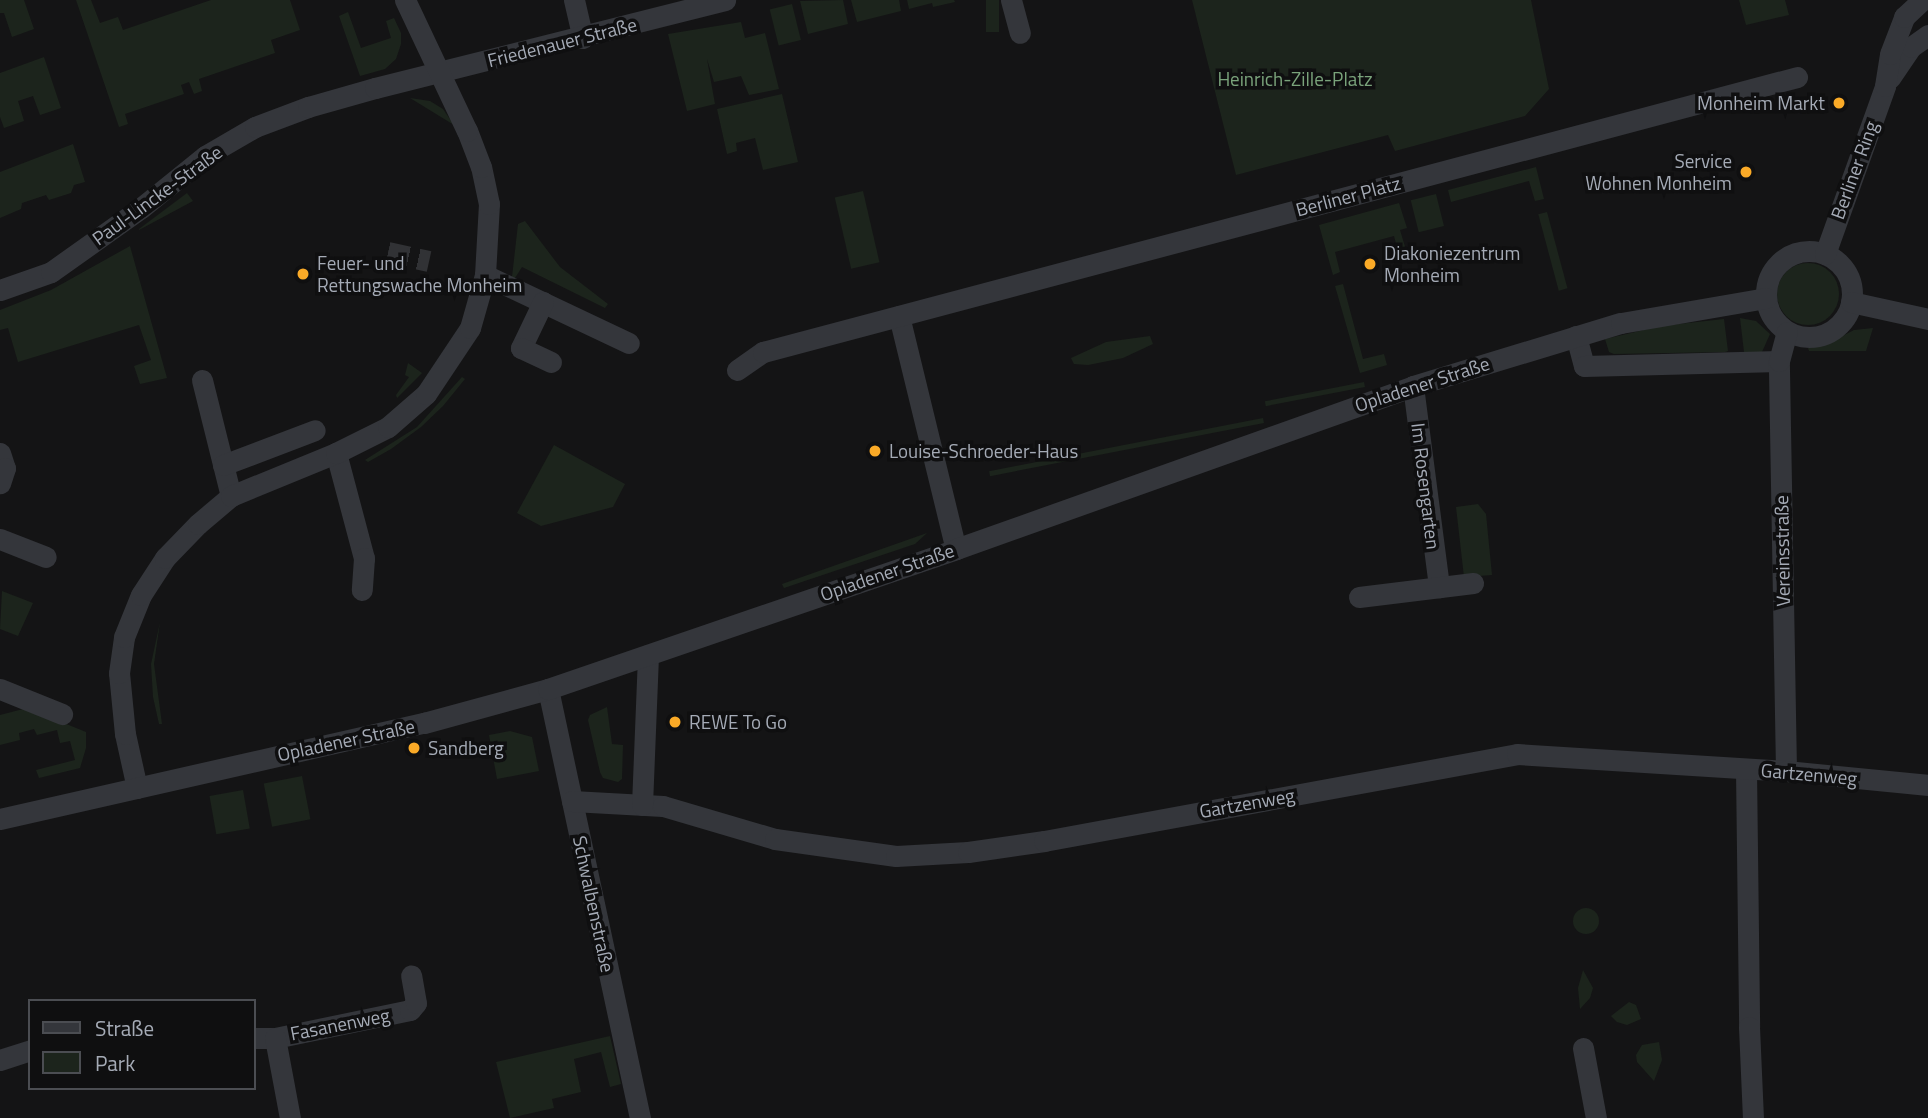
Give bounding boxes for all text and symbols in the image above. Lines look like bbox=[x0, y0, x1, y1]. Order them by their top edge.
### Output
street label: Friedenauer Straße bbox=[485, 12, 639, 72]
park label: Heinrich-Zille-Platz bbox=[1217, 68, 1373, 90]
place label: Monheim Markt bbox=[1697, 92, 1825, 114]
marker: Monheim Markt bbox=[1831, 95, 1847, 111]
street label: Berliner Ring bbox=[1826, 118, 1882, 222]
street label: Paul-Lincke-Straße bbox=[88, 140, 226, 250]
place label: Service Wohnen Monheim bbox=[1585, 150, 1732, 194]
marker: Service Wohnen Monheim bbox=[1738, 164, 1754, 180]
street label: Berliner Platz bbox=[1293, 171, 1403, 221]
place label: Diakoniezentrum Monheim bbox=[1384, 242, 1520, 286]
place label: Feuer- und Rettungswache Monheim bbox=[317, 252, 522, 296]
marker: Diakoniezentrum Monheim bbox=[1362, 256, 1378, 272]
marker: Feuer- und Rettungswache Monheim bbox=[295, 266, 311, 282]
street label: Opladener Straße bbox=[1352, 352, 1492, 416]
street label: Im Rosengarten bbox=[1407, 421, 1445, 551]
place label: Louise-Schroeder-Haus bbox=[889, 440, 1078, 462]
marker: Louise-Schroeder-Haus bbox=[867, 443, 883, 459]
street label: Vereinsstraße bbox=[1770, 495, 1794, 607]
street label: Opladener Straße bbox=[817, 538, 957, 606]
place label: REWE To Go bbox=[689, 711, 787, 733]
street label: Opladener Straße bbox=[275, 714, 417, 766]
marker: REWE To Go bbox=[667, 714, 683, 730]
place label: Sandberg bbox=[428, 737, 504, 759]
marker: Sandberg bbox=[406, 740, 422, 756]
street label: Gartzenweg bbox=[1760, 758, 1858, 790]
street label: Gartzenweg bbox=[1198, 783, 1296, 823]
street label: Schwalbenstraße bbox=[568, 834, 620, 974]
legend bbox=[28, 999, 256, 1090]
street label: Fasanenweg bbox=[288, 1003, 392, 1045]
text: Straße bbox=[95, 1012, 154, 1044]
text: Park bbox=[95, 1047, 135, 1079]

